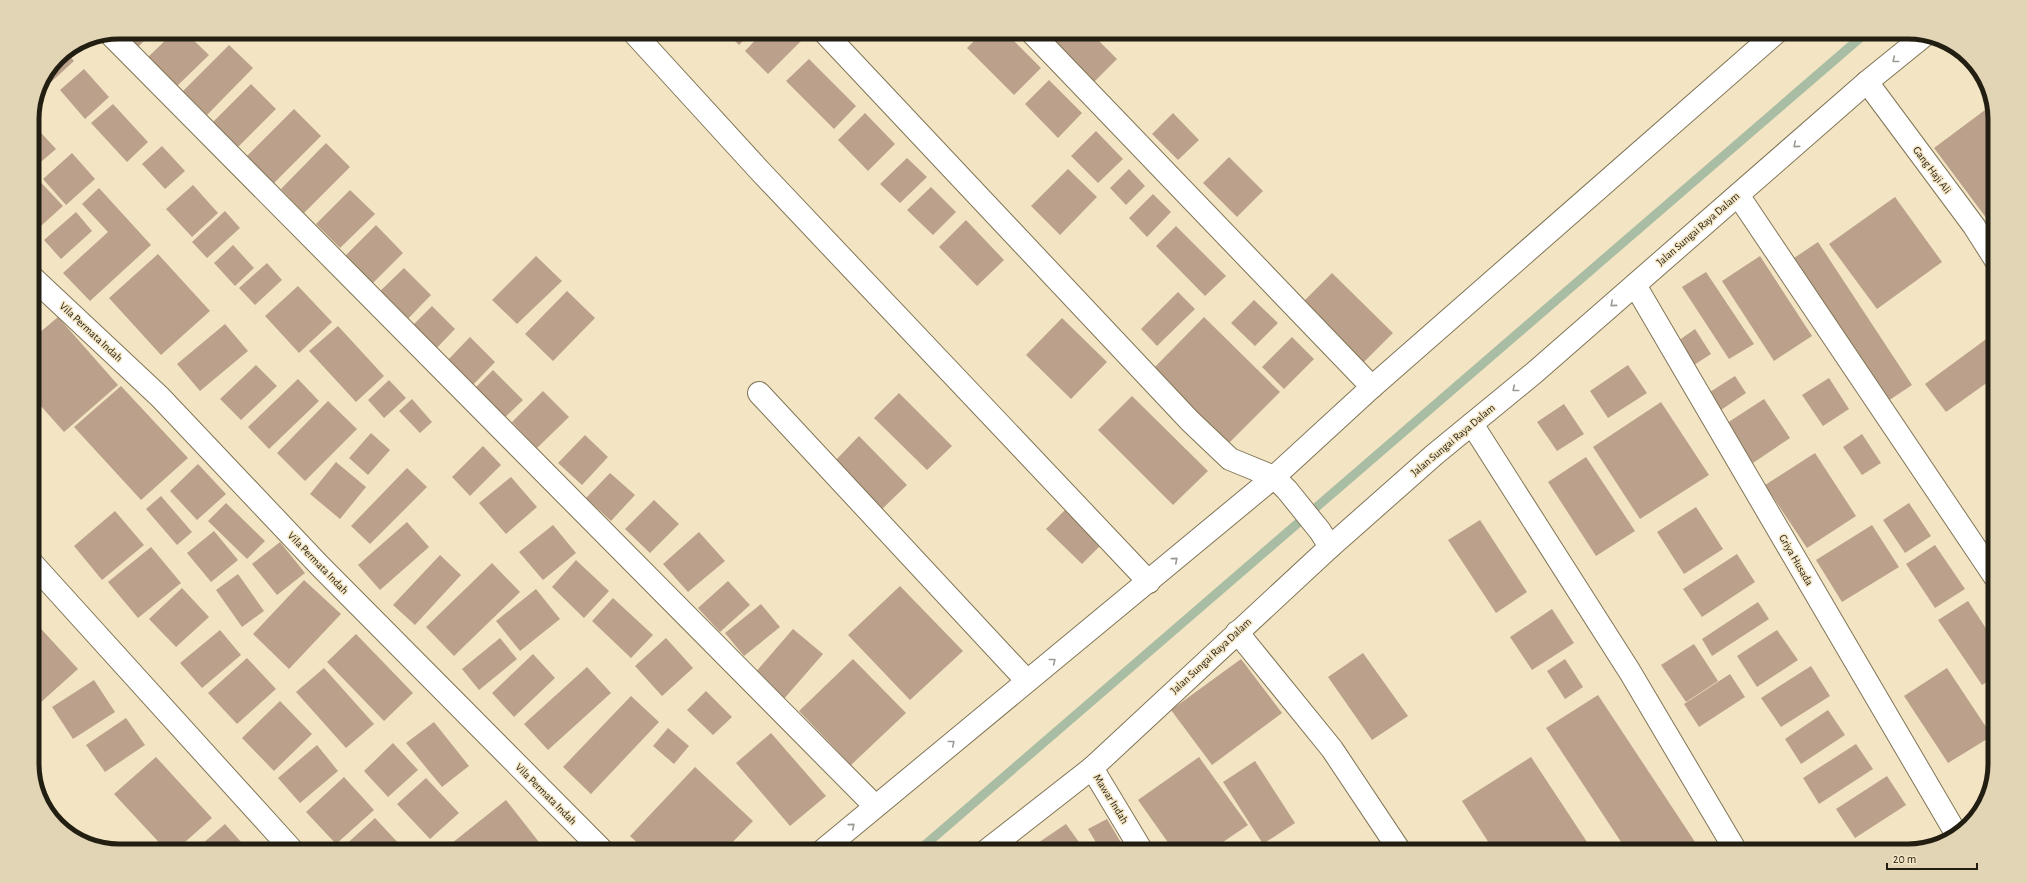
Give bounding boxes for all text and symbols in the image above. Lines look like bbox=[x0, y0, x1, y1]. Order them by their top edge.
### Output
one-way arrow bbox=[1892, 56, 1899, 63]
one-way arrow bbox=[1793, 140, 1800, 147]
street label: Gang Haji Ali bbox=[1911, 144, 1953, 196]
street label: Jalan Sungai Raya Dalam bbox=[1655, 190, 1742, 268]
one-way arrow bbox=[1611, 299, 1618, 306]
street label: Vila Permata Indah bbox=[57, 300, 125, 364]
one-way arrow bbox=[1512, 384, 1520, 391]
street label: Jalan Sungai Raya Dalam bbox=[1409, 402, 1497, 478]
street label: Vila Permata Indah bbox=[286, 530, 350, 596]
street label: Griya Husada bbox=[1777, 533, 1815, 587]
one-way arrow bbox=[1170, 558, 1177, 565]
street label: Jalan Sungai Raya Dalam bbox=[1169, 616, 1253, 696]
one-way arrow bbox=[1048, 658, 1055, 665]
one-way arrow bbox=[948, 741, 955, 748]
street label: Vila Permata Indah bbox=[513, 761, 579, 827]
street label: Mawar Indah bbox=[1091, 772, 1131, 826]
one-way arrow bbox=[847, 823, 855, 830]
scale bar bbox=[1887, 845, 1977, 871]
text: 20 m bbox=[1893, 853, 1916, 865]

